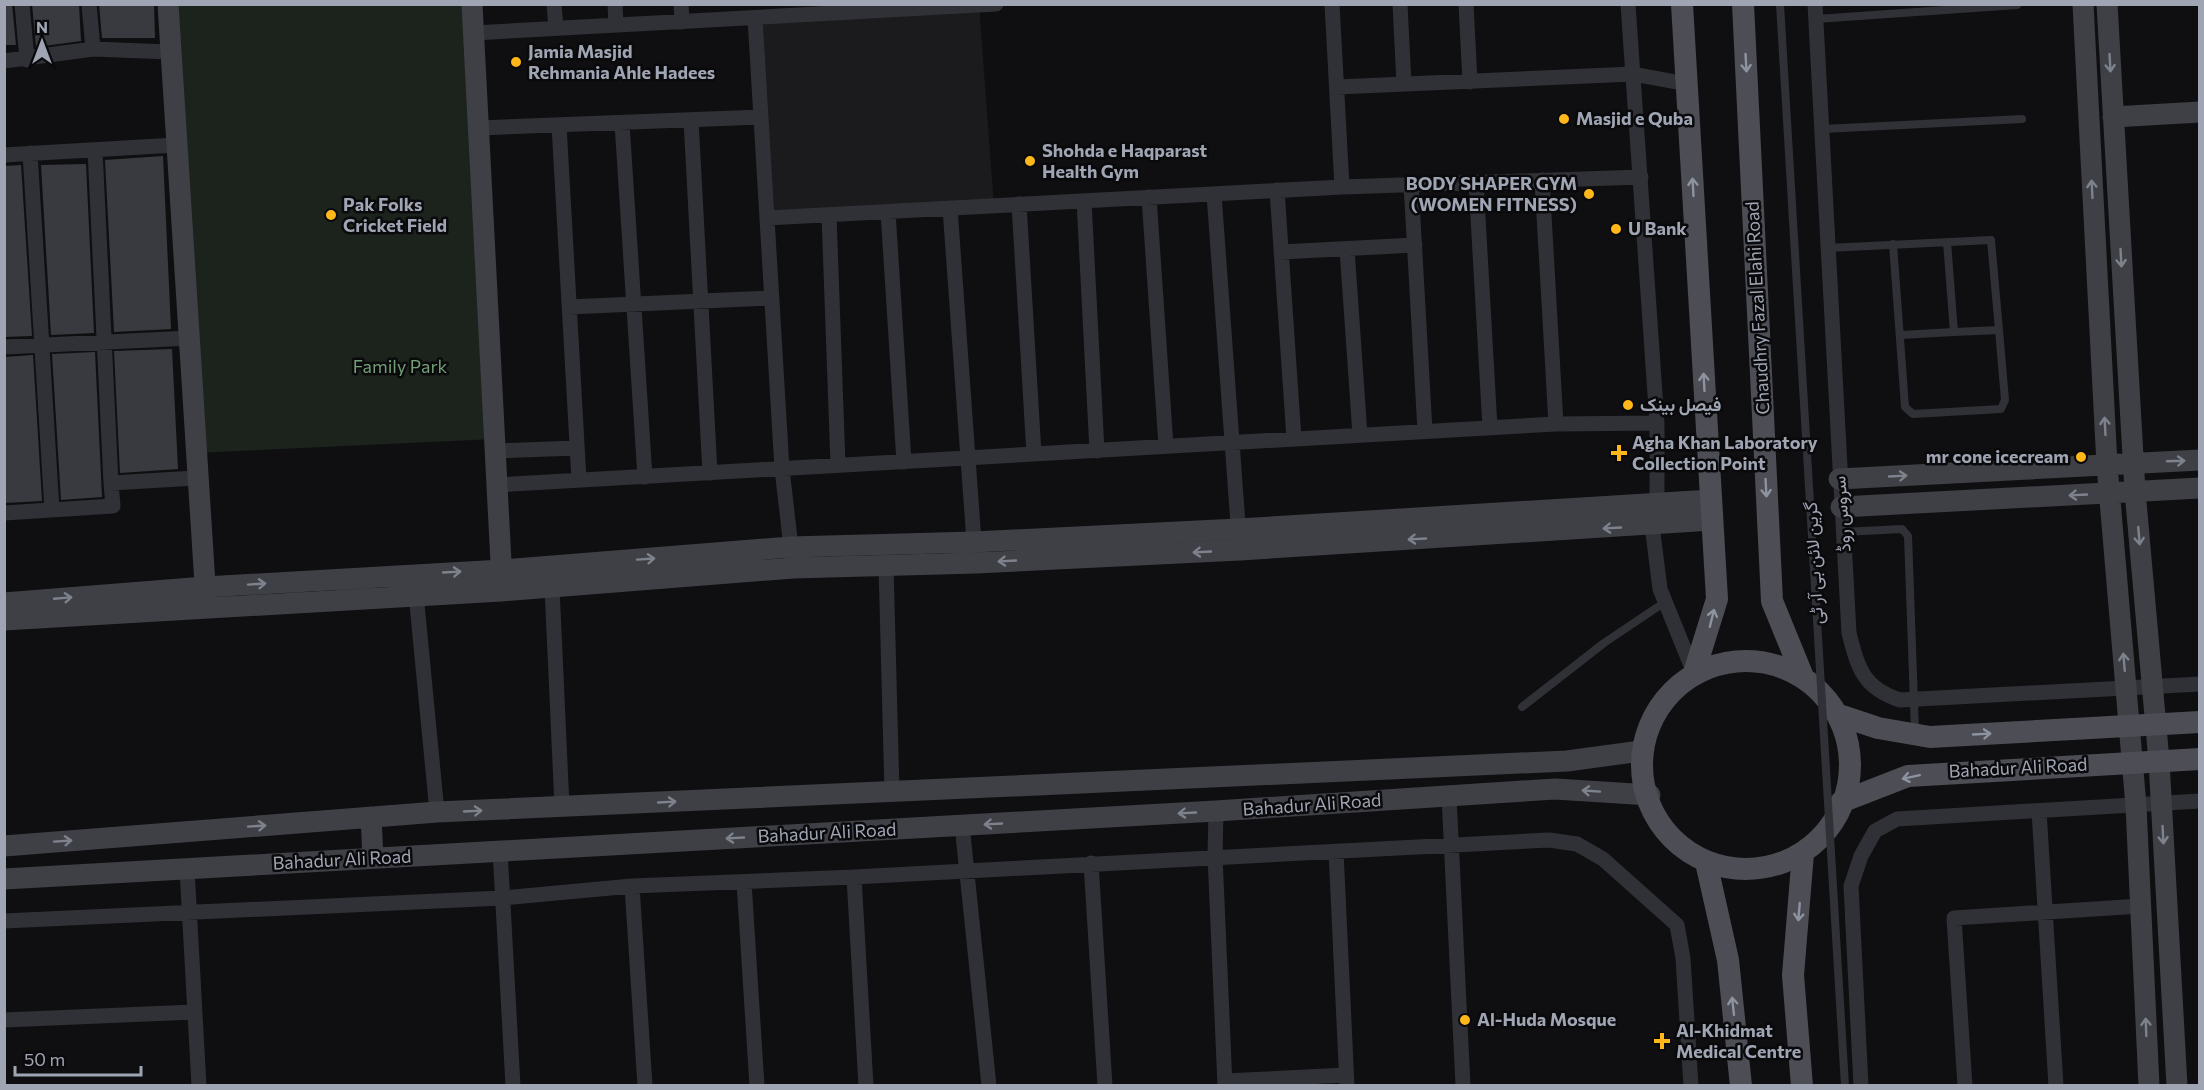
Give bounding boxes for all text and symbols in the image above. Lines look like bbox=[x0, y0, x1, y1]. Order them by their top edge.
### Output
north arrow bbox=[12, 12, 72, 72]
text: N bbox=[36, 17, 48, 36]
place label: Jamia Masjid Rehmania Ahle Hadees bbox=[528, 40, 715, 83]
one-way arrow bbox=[1740, 52, 1751, 72]
one-way arrow bbox=[2105, 52, 2116, 72]
marker: Jamia Masjid Rehmania Ahle Hadees bbox=[509, 55, 523, 69]
place label: Masjid e Quba bbox=[1576, 107, 1693, 129]
marker: Masjid e Quba bbox=[1557, 112, 1571, 126]
place label: Shohda e Haqparast Health Gym bbox=[1042, 139, 1207, 182]
marker: Shohda e Haqparast Health Gym bbox=[1023, 154, 1037, 168]
place label: BODY SHAPER GYM (WOMEN FITNESS) bbox=[1406, 172, 1577, 215]
one-way arrow bbox=[1687, 178, 1698, 198]
one-way arrow bbox=[2087, 179, 2098, 199]
marker: BODY SHAPER GYM (WOMEN FITNESS) bbox=[1582, 187, 1596, 201]
place label: Pak Folks Cricket Field bbox=[343, 193, 447, 236]
street label: Chaudhry Fazal Elahi Road bbox=[1740, 201, 1774, 415]
marker: Pak Folks Cricket Field bbox=[324, 208, 338, 222]
place label: U Bank bbox=[1628, 217, 1687, 239]
marker: U Bank bbox=[1609, 222, 1623, 236]
one-way arrow bbox=[2116, 247, 2127, 267]
park label: Family Park bbox=[353, 355, 448, 377]
one-way arrow bbox=[1699, 372, 1710, 392]
place label: فیصل بینک bbox=[1640, 393, 1721, 416]
marker: فیصل بینک bbox=[1621, 398, 1635, 412]
one-way arrow bbox=[2099, 416, 2110, 436]
place label: Agha Khan Laboratory Collection Point bbox=[1632, 431, 1818, 474]
marker: Agha Khan Laboratory Collection Point bbox=[1610, 444, 1628, 462]
place label: mr cone icecream bbox=[1926, 445, 2069, 467]
marker: mr cone icecream bbox=[2074, 450, 2088, 464]
one-way arrow bbox=[2166, 455, 2186, 466]
one-way arrow bbox=[1887, 471, 1907, 482]
street label: سروس روڈ bbox=[1827, 475, 1856, 553]
one-way arrow bbox=[1761, 478, 1772, 498]
one-way arrow bbox=[2069, 489, 2089, 500]
street label: گرین لائن بی آر ٹی bbox=[1799, 501, 1828, 625]
one-way arrow bbox=[1603, 522, 1623, 533]
one-way arrow bbox=[2134, 526, 2145, 546]
one-way arrow bbox=[1408, 534, 1428, 545]
one-way arrow bbox=[1192, 546, 1212, 557]
one-way arrow bbox=[636, 553, 656, 564]
one-way arrow bbox=[998, 556, 1018, 567]
one-way arrow bbox=[441, 567, 461, 578]
one-way arrow bbox=[247, 578, 267, 589]
one-way arrow bbox=[52, 593, 72, 604]
one-way arrow bbox=[1707, 609, 1719, 628]
one-way arrow bbox=[2118, 652, 2129, 672]
one-way arrow bbox=[1971, 729, 1991, 740]
street label: Bahadur Ali Road bbox=[1948, 752, 2088, 782]
one-way arrow bbox=[1902, 772, 1921, 783]
one-way arrow bbox=[1582, 785, 1602, 796]
street label: Bahadur Ali Road bbox=[1242, 788, 1382, 820]
one-way arrow bbox=[657, 796, 677, 807]
one-way arrow bbox=[462, 805, 482, 816]
one-way arrow bbox=[1178, 807, 1198, 818]
street label: Bahadur Ali Road bbox=[757, 817, 897, 847]
one-way arrow bbox=[983, 818, 1003, 829]
one-way arrow bbox=[247, 820, 267, 831]
one-way arrow bbox=[2158, 825, 2169, 844]
one-way arrow bbox=[725, 832, 745, 843]
one-way arrow bbox=[52, 835, 72, 846]
street label: Bahadur Ali Road bbox=[272, 844, 412, 874]
one-way arrow bbox=[1793, 901, 1804, 921]
one-way arrow bbox=[1727, 997, 1738, 1017]
place label: Al-Huda Mosque bbox=[1477, 1008, 1616, 1030]
marker: Al-Huda Mosque bbox=[1458, 1013, 1472, 1027]
one-way arrow bbox=[2141, 1018, 2152, 1038]
place label: Al-Khidmat Medical Centre bbox=[1676, 1019, 1801, 1062]
marker: Al-Khidmat Medical Centre bbox=[1653, 1032, 1671, 1050]
scale bar bbox=[15, 1039, 141, 1077]
text: 50 m bbox=[24, 1048, 65, 1070]

